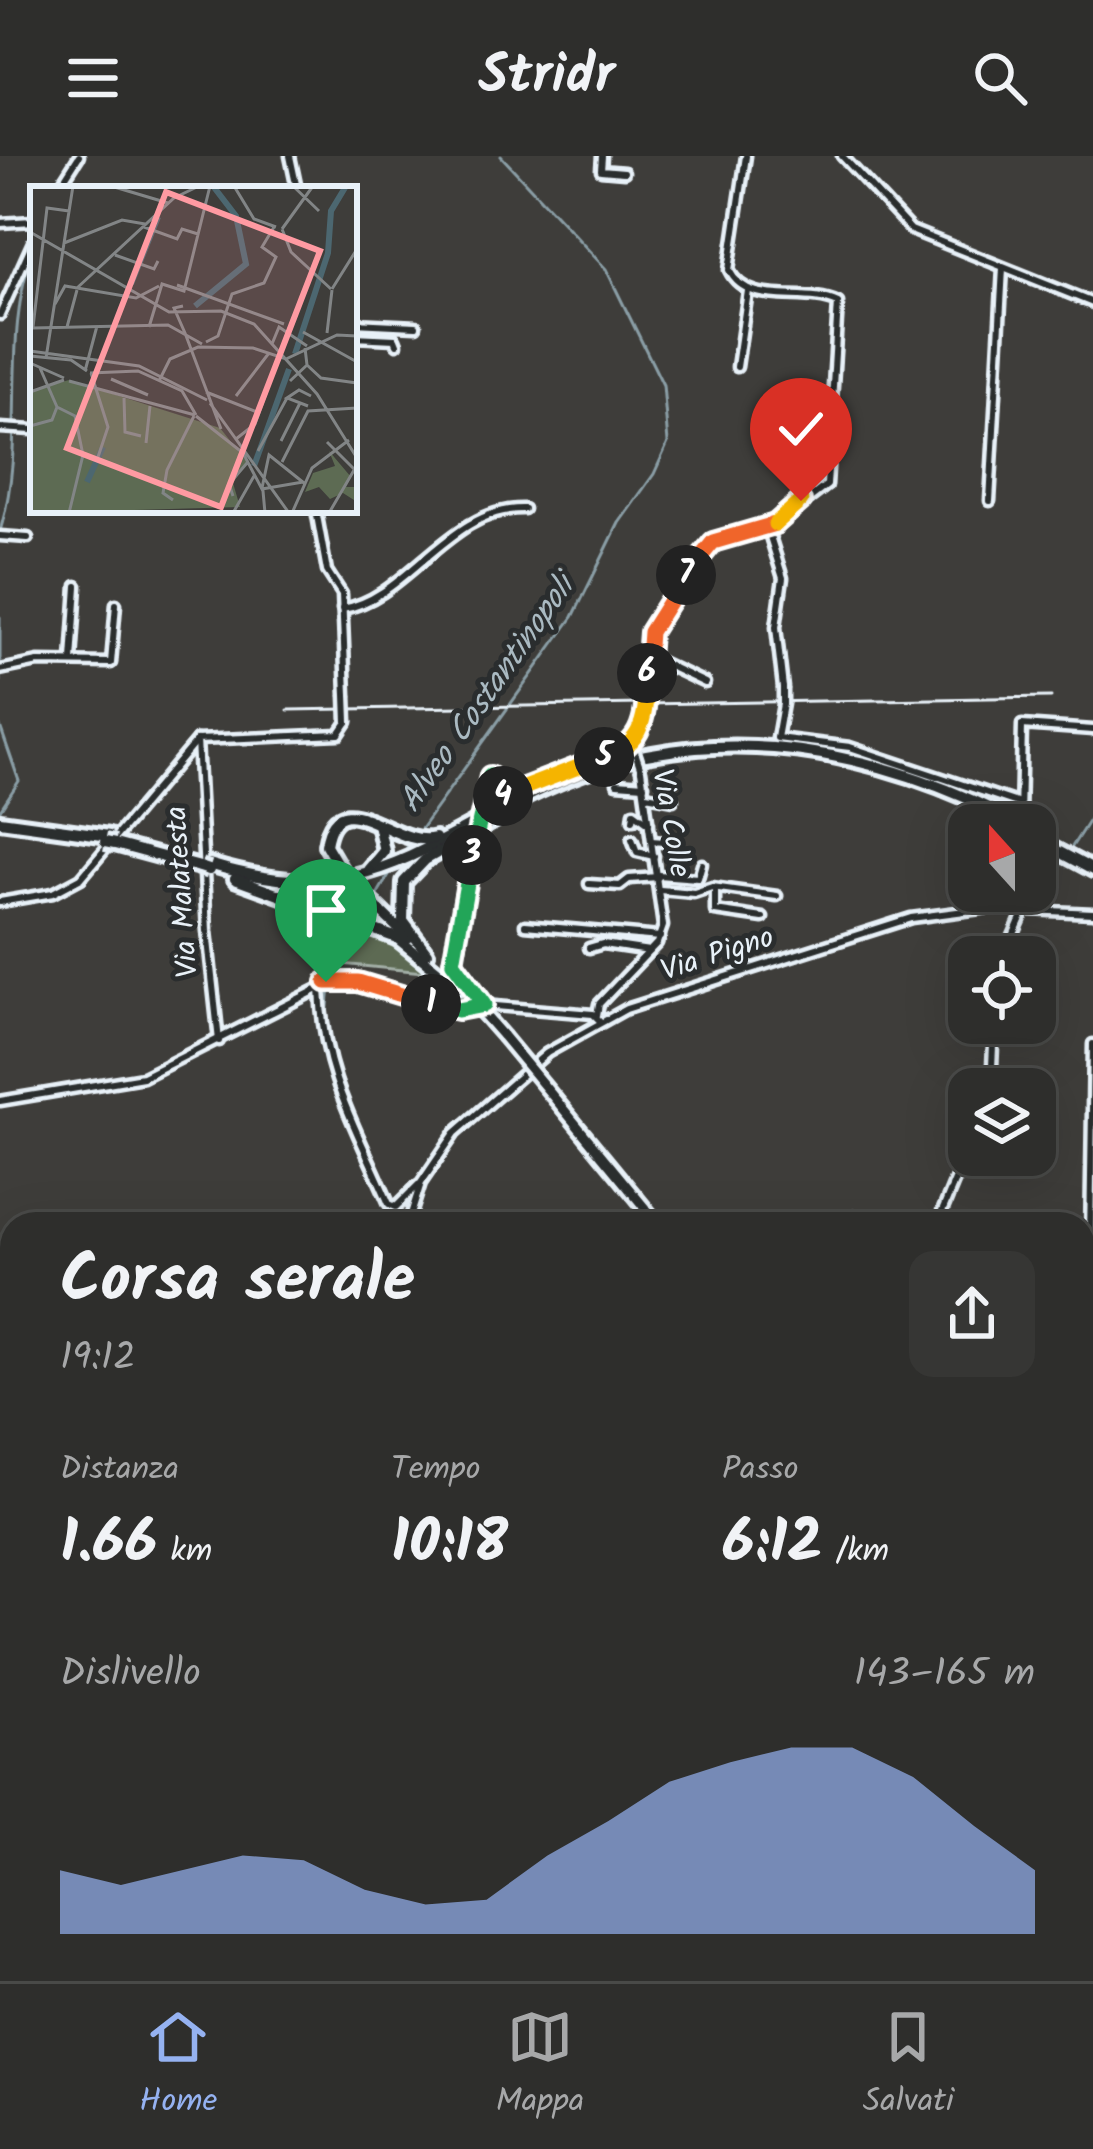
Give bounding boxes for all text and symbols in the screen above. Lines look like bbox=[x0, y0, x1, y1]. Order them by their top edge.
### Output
text: Stridr bbox=[478, 35, 615, 121]
icon: menu bbox=[60, 45, 126, 111]
icon: search bbox=[967, 45, 1033, 111]
inset map bbox=[30, 186, 357, 513]
pin bbox=[750, 378, 852, 501]
icon: check bbox=[768, 396, 834, 462]
pin: 7 bbox=[656, 545, 716, 605]
text: 7 bbox=[678, 548, 694, 601]
water label: Alveo Costantinopoli bbox=[386, 559, 594, 825]
pin: 6 bbox=[617, 643, 677, 703]
text: 6 bbox=[638, 646, 656, 699]
pin: 5 bbox=[574, 727, 634, 787]
text: 5 bbox=[596, 730, 612, 783]
pin: 4 bbox=[473, 766, 533, 826]
street label: Via Colle bbox=[637, 766, 703, 881]
text: 4 bbox=[494, 769, 512, 822]
street label: Via Malatesta bbox=[153, 804, 213, 979]
north arrow bbox=[948, 804, 1056, 912]
map controls bbox=[948, 804, 1056, 1176]
pin: 3 bbox=[442, 825, 502, 885]
text: 3 bbox=[463, 828, 481, 881]
pin bbox=[275, 859, 377, 982]
icon: arrive bbox=[293, 877, 359, 943]
street label: Via Pigno bbox=[655, 914, 780, 996]
button: locate bbox=[948, 936, 1056, 1044]
pin: 1 bbox=[401, 974, 461, 1034]
text: 1 bbox=[426, 977, 436, 1030]
button: layers bbox=[948, 1068, 1056, 1176]
text: Corsa serale bbox=[60, 1230, 415, 1335]
button: share bbox=[909, 1251, 1035, 1377]
text: 19:12 bbox=[60, 1328, 136, 1390]
text: Distanza bbox=[60, 1444, 179, 1497]
text: Tempo bbox=[391, 1444, 481, 1497]
text: Passo bbox=[722, 1444, 798, 1497]
text: 1.66 bbox=[60, 1497, 157, 1593]
text: 10:18 bbox=[391, 1497, 508, 1593]
text: 6:12 bbox=[722, 1497, 822, 1593]
text: km bbox=[157, 1526, 212, 1579]
text: /km bbox=[822, 1526, 889, 1579]
text: Dislivello bbox=[60, 1644, 201, 1706]
text: 143–165 m bbox=[854, 1644, 1035, 1706]
tab: Home bbox=[139, 2004, 217, 2129]
tab: Mappa bbox=[496, 2004, 584, 2129]
tab: Salvati bbox=[863, 2004, 954, 2129]

